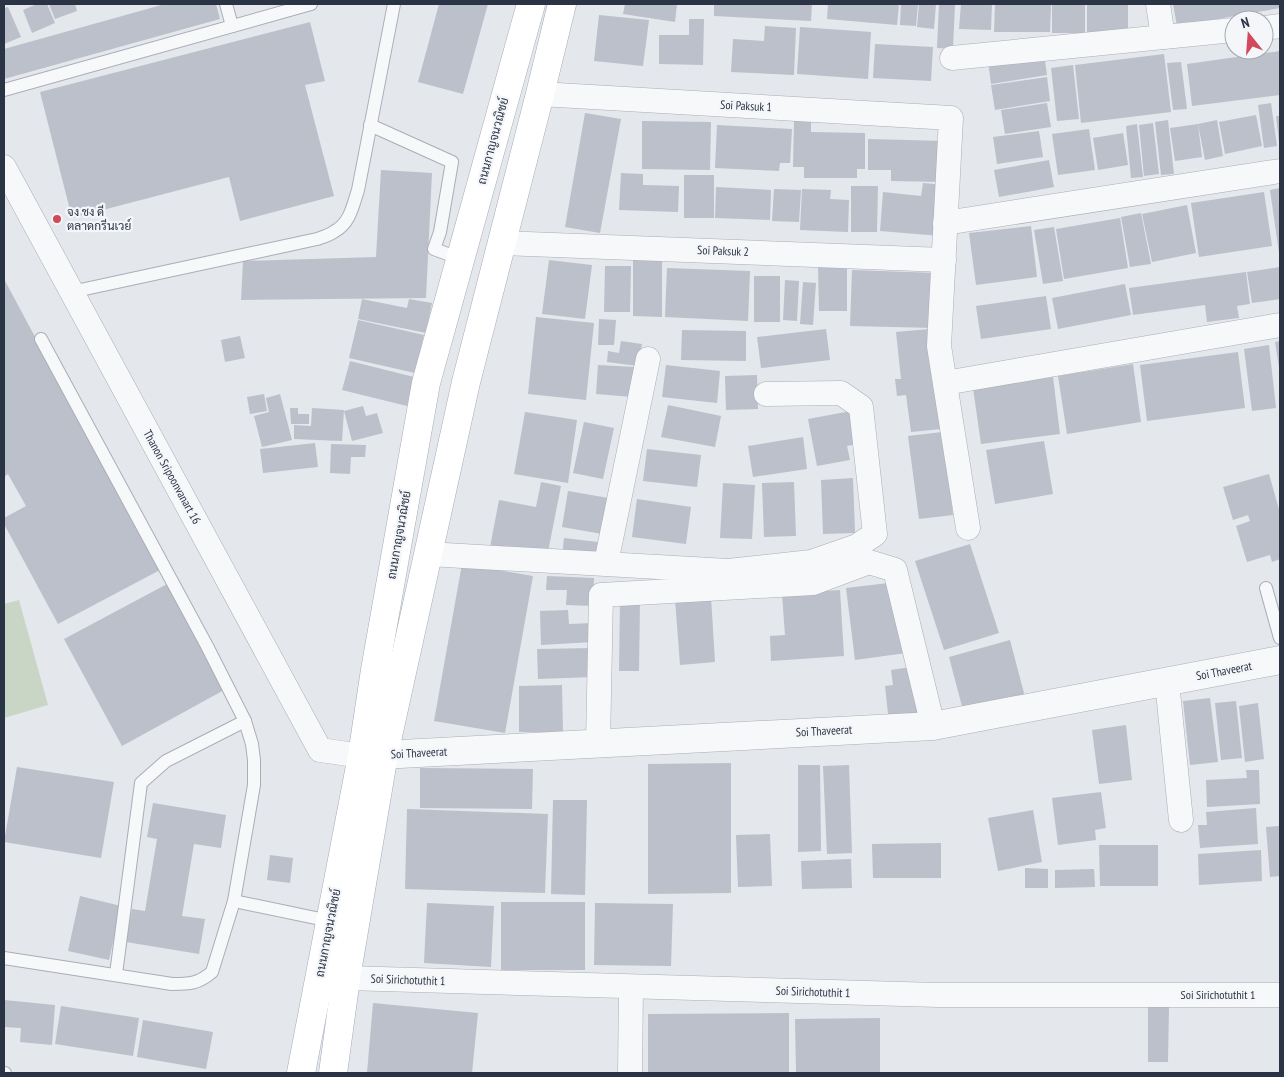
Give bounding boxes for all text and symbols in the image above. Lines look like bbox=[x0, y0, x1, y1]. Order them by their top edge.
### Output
north arrow bbox=[1224, 10, 1274, 60]
text: N bbox=[1239, 13, 1251, 32]
street label: ถนนกาญจนวณิชย์ bbox=[474, 96, 511, 186]
street label: Soi Paksuk 1 bbox=[720, 97, 772, 114]
place label: จง ชง ดี ตลาดกรีนเวย์ bbox=[67, 204, 131, 233]
marker: จง ชง ดี ตลาดกรีนเวย์ bbox=[51, 213, 63, 225]
street label: Soi Paksuk 2 bbox=[697, 242, 749, 259]
street label: Thanon Sripoonvanart 16 bbox=[140, 427, 205, 526]
street label: ถนนกาญจนวณิชย์ bbox=[383, 490, 414, 580]
street label: Soi Thaveerat bbox=[1195, 658, 1254, 683]
street label: Soi Thaveerat bbox=[795, 721, 853, 739]
street label: Soi Thaveerat bbox=[390, 743, 448, 761]
street label: ถนนกาญจนวณิชย์ bbox=[312, 888, 343, 978]
street label: Soi Sirichotuthit 1 bbox=[370, 971, 446, 988]
street label: Soi Sirichotuthit 1 bbox=[775, 983, 851, 1000]
street label: Soi Sirichotuthit 1 bbox=[1181, 987, 1255, 1002]

